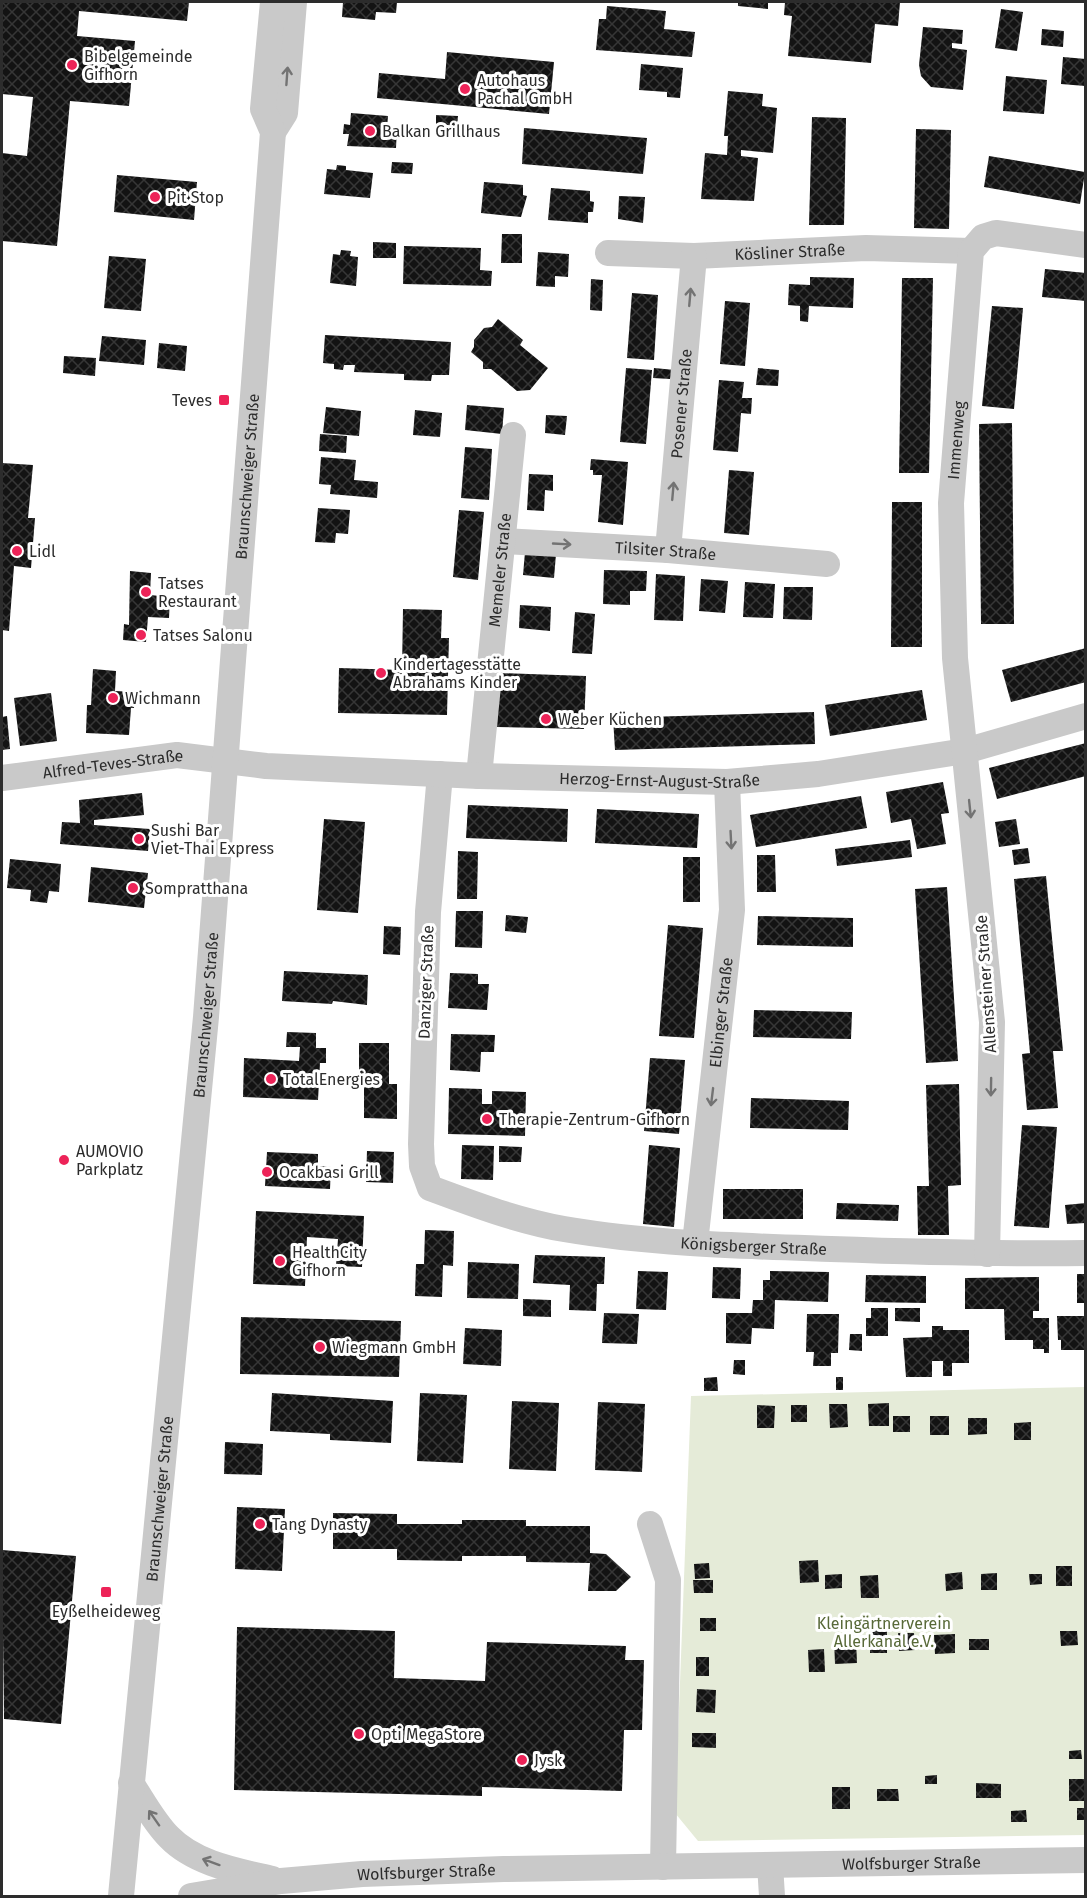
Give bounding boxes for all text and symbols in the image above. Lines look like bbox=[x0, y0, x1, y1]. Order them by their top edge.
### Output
place label: Bibelgemeinde Gifhorn bbox=[84, 47, 193, 84]
marker: Bibelgemeinde Gifhorn bbox=[65, 58, 79, 72]
one-way arrow bbox=[282, 67, 293, 87]
place label: Autohaus Pachal GmbH bbox=[477, 71, 573, 108]
marker: Autohaus Pachal GmbH bbox=[458, 82, 472, 96]
place label: Balkan Grillhaus bbox=[382, 122, 500, 141]
marker: Balkan Grillhaus bbox=[363, 124, 377, 138]
place label: Pit Stop bbox=[167, 188, 224, 207]
marker: Pit Stop bbox=[148, 190, 162, 204]
street label: Kösliner Straße bbox=[734, 239, 846, 264]
one-way arrow bbox=[685, 288, 696, 307]
street label: Posener Straße bbox=[667, 348, 695, 459]
place label: Teves bbox=[172, 391, 212, 410]
marker: Teves bbox=[217, 393, 231, 407]
street label: Braunschweiger Straße bbox=[231, 393, 263, 560]
street label: Immenweg bbox=[943, 399, 969, 480]
one-way arrow bbox=[668, 482, 679, 502]
street label: Memeler Straße bbox=[484, 512, 515, 628]
one-way arrow bbox=[552, 538, 572, 549]
street label: Tilsiter Straße bbox=[615, 538, 717, 564]
place label: Lidl bbox=[29, 542, 56, 561]
marker: Lidl bbox=[10, 544, 24, 558]
place label: Tatses Restaurant bbox=[158, 574, 237, 611]
marker: Tatses Restaurant bbox=[139, 585, 153, 599]
place label: Tatses Salonu bbox=[153, 626, 253, 645]
marker: Tatses Salonu bbox=[134, 628, 148, 642]
place label: Kindertagesstätte Abrahams Kinder bbox=[393, 655, 521, 692]
marker: Kindertagesstätte Abrahams Kinder bbox=[374, 666, 388, 680]
place label: Wichmann bbox=[125, 689, 201, 708]
marker: Wichmann bbox=[106, 691, 120, 705]
place label: Weber Küchen bbox=[558, 710, 662, 729]
marker: Weber Küchen bbox=[539, 712, 553, 726]
street label: Alfred-Teves-Straße bbox=[42, 745, 184, 782]
street label: Herzog-Ernst-August-Straße bbox=[559, 768, 761, 792]
one-way arrow bbox=[965, 799, 976, 819]
place label: Sushi Bar Viet-Thai Express bbox=[151, 821, 274, 858]
one-way arrow bbox=[725, 830, 736, 850]
marker: Sushi Bar Viet-Thai Express bbox=[132, 832, 146, 846]
place label: Sompratthana bbox=[145, 879, 248, 898]
marker: Sompratthana bbox=[126, 881, 140, 895]
street label: Allensteiner Straße bbox=[972, 914, 1000, 1054]
street label: Danziger Straße bbox=[415, 925, 437, 1039]
street label: Braunschweiger Straße bbox=[189, 931, 222, 1099]
street label: Elbinger Straße bbox=[705, 956, 736, 1069]
place label: TotalEnergies bbox=[283, 1070, 380, 1089]
marker: TotalEnergies bbox=[264, 1072, 278, 1086]
one-way arrow bbox=[985, 1077, 996, 1097]
one-way arrow bbox=[707, 1087, 718, 1106]
place label: Therapie-Zentrum-Gifhorn bbox=[499, 1110, 690, 1129]
marker: Therapie-Zentrum-Gifhorn bbox=[480, 1112, 494, 1126]
place label: AUMOVIO Parkplatz bbox=[76, 1142, 144, 1179]
marker: AUMOVIO Parkplatz bbox=[57, 1153, 71, 1167]
place label: Ocakbasi Grill bbox=[279, 1163, 379, 1182]
marker: Ocakbasi Grill bbox=[260, 1165, 274, 1179]
street label: Königsberger Straße bbox=[680, 1233, 827, 1258]
place label: HealthCity Gifhorn bbox=[292, 1243, 367, 1280]
marker: HealthCity Gifhorn bbox=[273, 1254, 287, 1268]
place label: Wiegmann GmbH bbox=[332, 1338, 456, 1357]
marker: Wiegmann GmbH bbox=[313, 1340, 327, 1354]
street label: Braunschweiger Straße bbox=[142, 1415, 177, 1583]
place label: Tang Dynasty bbox=[272, 1515, 367, 1534]
marker: Tang Dynasty bbox=[253, 1517, 267, 1531]
marker: Eyßelheideweg bbox=[99, 1585, 113, 1599]
place label: Eyßelheideweg bbox=[52, 1602, 161, 1621]
park label: Kleingärtnerverein Allerkanal e.V. bbox=[817, 1614, 951, 1651]
place label: Opti MegaStore bbox=[371, 1725, 482, 1744]
marker: Opti MegaStore bbox=[352, 1727, 366, 1741]
place label: Jysk bbox=[534, 1751, 563, 1770]
marker: Jysk bbox=[515, 1753, 529, 1767]
one-way arrow bbox=[148, 1811, 160, 1827]
street label: Wolfsburger Straße bbox=[842, 1852, 981, 1873]
one-way arrow bbox=[202, 1856, 221, 1867]
street label: Wolfsburger Straße bbox=[357, 1860, 496, 1884]

